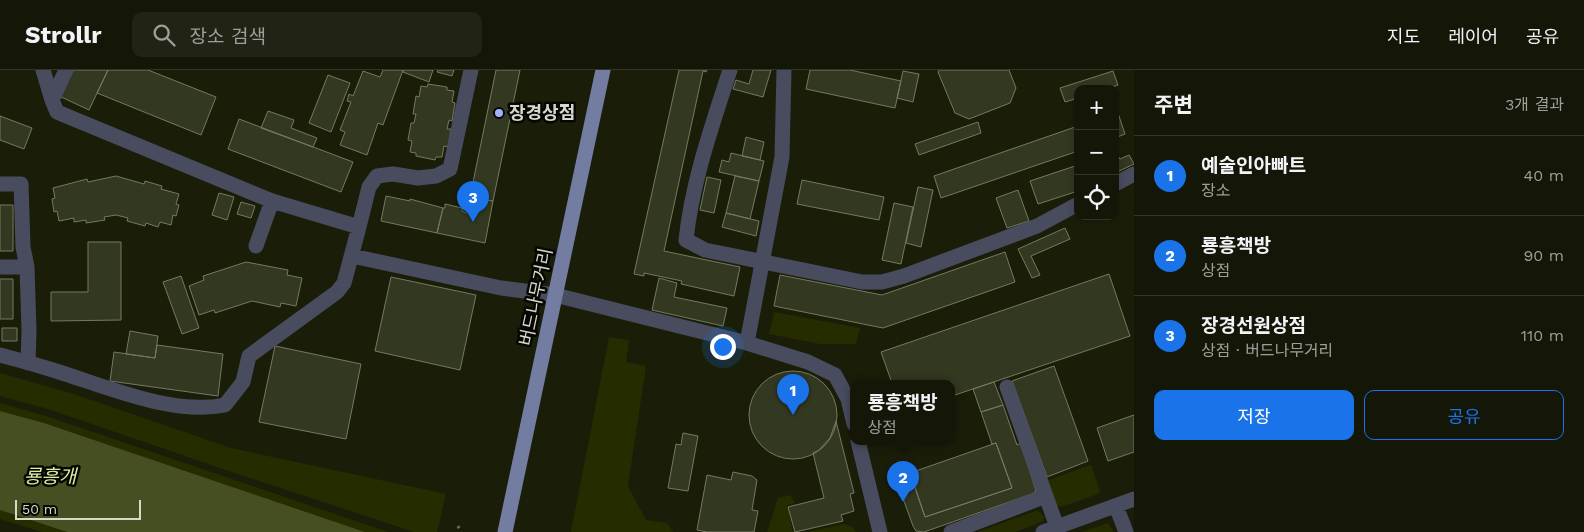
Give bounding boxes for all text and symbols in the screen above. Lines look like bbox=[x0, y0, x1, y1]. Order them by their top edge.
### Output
search box bbox=[132, 12, 482, 57]
text: Strollr bbox=[25, 21, 102, 49]
icon: search bbox=[150, 21, 178, 49]
text: 장소 검색 bbox=[190, 25, 266, 48]
text: 지도 bbox=[1387, 26, 1420, 47]
text: 레이어 bbox=[1448, 26, 1498, 47]
text: 공유 bbox=[1526, 26, 1559, 47]
map controls bbox=[1074, 85, 1119, 220]
button: + bbox=[1074, 85, 1119, 130]
text: 주변 bbox=[1154, 92, 1193, 117]
text: 3개 결과 bbox=[1505, 95, 1564, 114]
place label: 장경상점 bbox=[509, 102, 575, 123]
marker: 장경상점 bbox=[493, 107, 505, 119]
button: − bbox=[1074, 130, 1119, 175]
text: 예술인아빠트 bbox=[1201, 154, 1306, 177]
text: 1 bbox=[1167, 166, 1173, 185]
text: 40 m bbox=[1524, 166, 1564, 185]
button: locate bbox=[1074, 175, 1119, 220]
pin: 3 bbox=[457, 181, 489, 222]
text: 장소 bbox=[1201, 181, 1230, 200]
text: 룡흥책방 bbox=[1201, 234, 1271, 257]
street label: 버드나무거리 bbox=[515, 246, 556, 348]
text: 2 bbox=[1165, 246, 1175, 265]
text: 90 m bbox=[1523, 246, 1564, 265]
text: 상점 bbox=[1201, 261, 1230, 280]
text: 장경선원상점 bbox=[1201, 314, 1306, 337]
text: 3 bbox=[1165, 326, 1175, 345]
text: 110 m bbox=[1521, 326, 1564, 345]
your location bbox=[710, 334, 736, 360]
text: 상점 · 버드나무거리 bbox=[1201, 341, 1333, 360]
pin: 1 bbox=[777, 374, 809, 415]
popup bbox=[850, 380, 955, 445]
button: 저장 bbox=[1154, 390, 1354, 440]
button: 공유 bbox=[1364, 390, 1564, 440]
text: 룡흥책방 bbox=[868, 391, 937, 414]
text: 상점 bbox=[868, 418, 897, 437]
pin: 2 bbox=[887, 461, 919, 502]
water label: 룡흥개 bbox=[24, 465, 79, 488]
scale bar bbox=[15, 497, 141, 520]
text: 50 m bbox=[22, 501, 57, 517]

